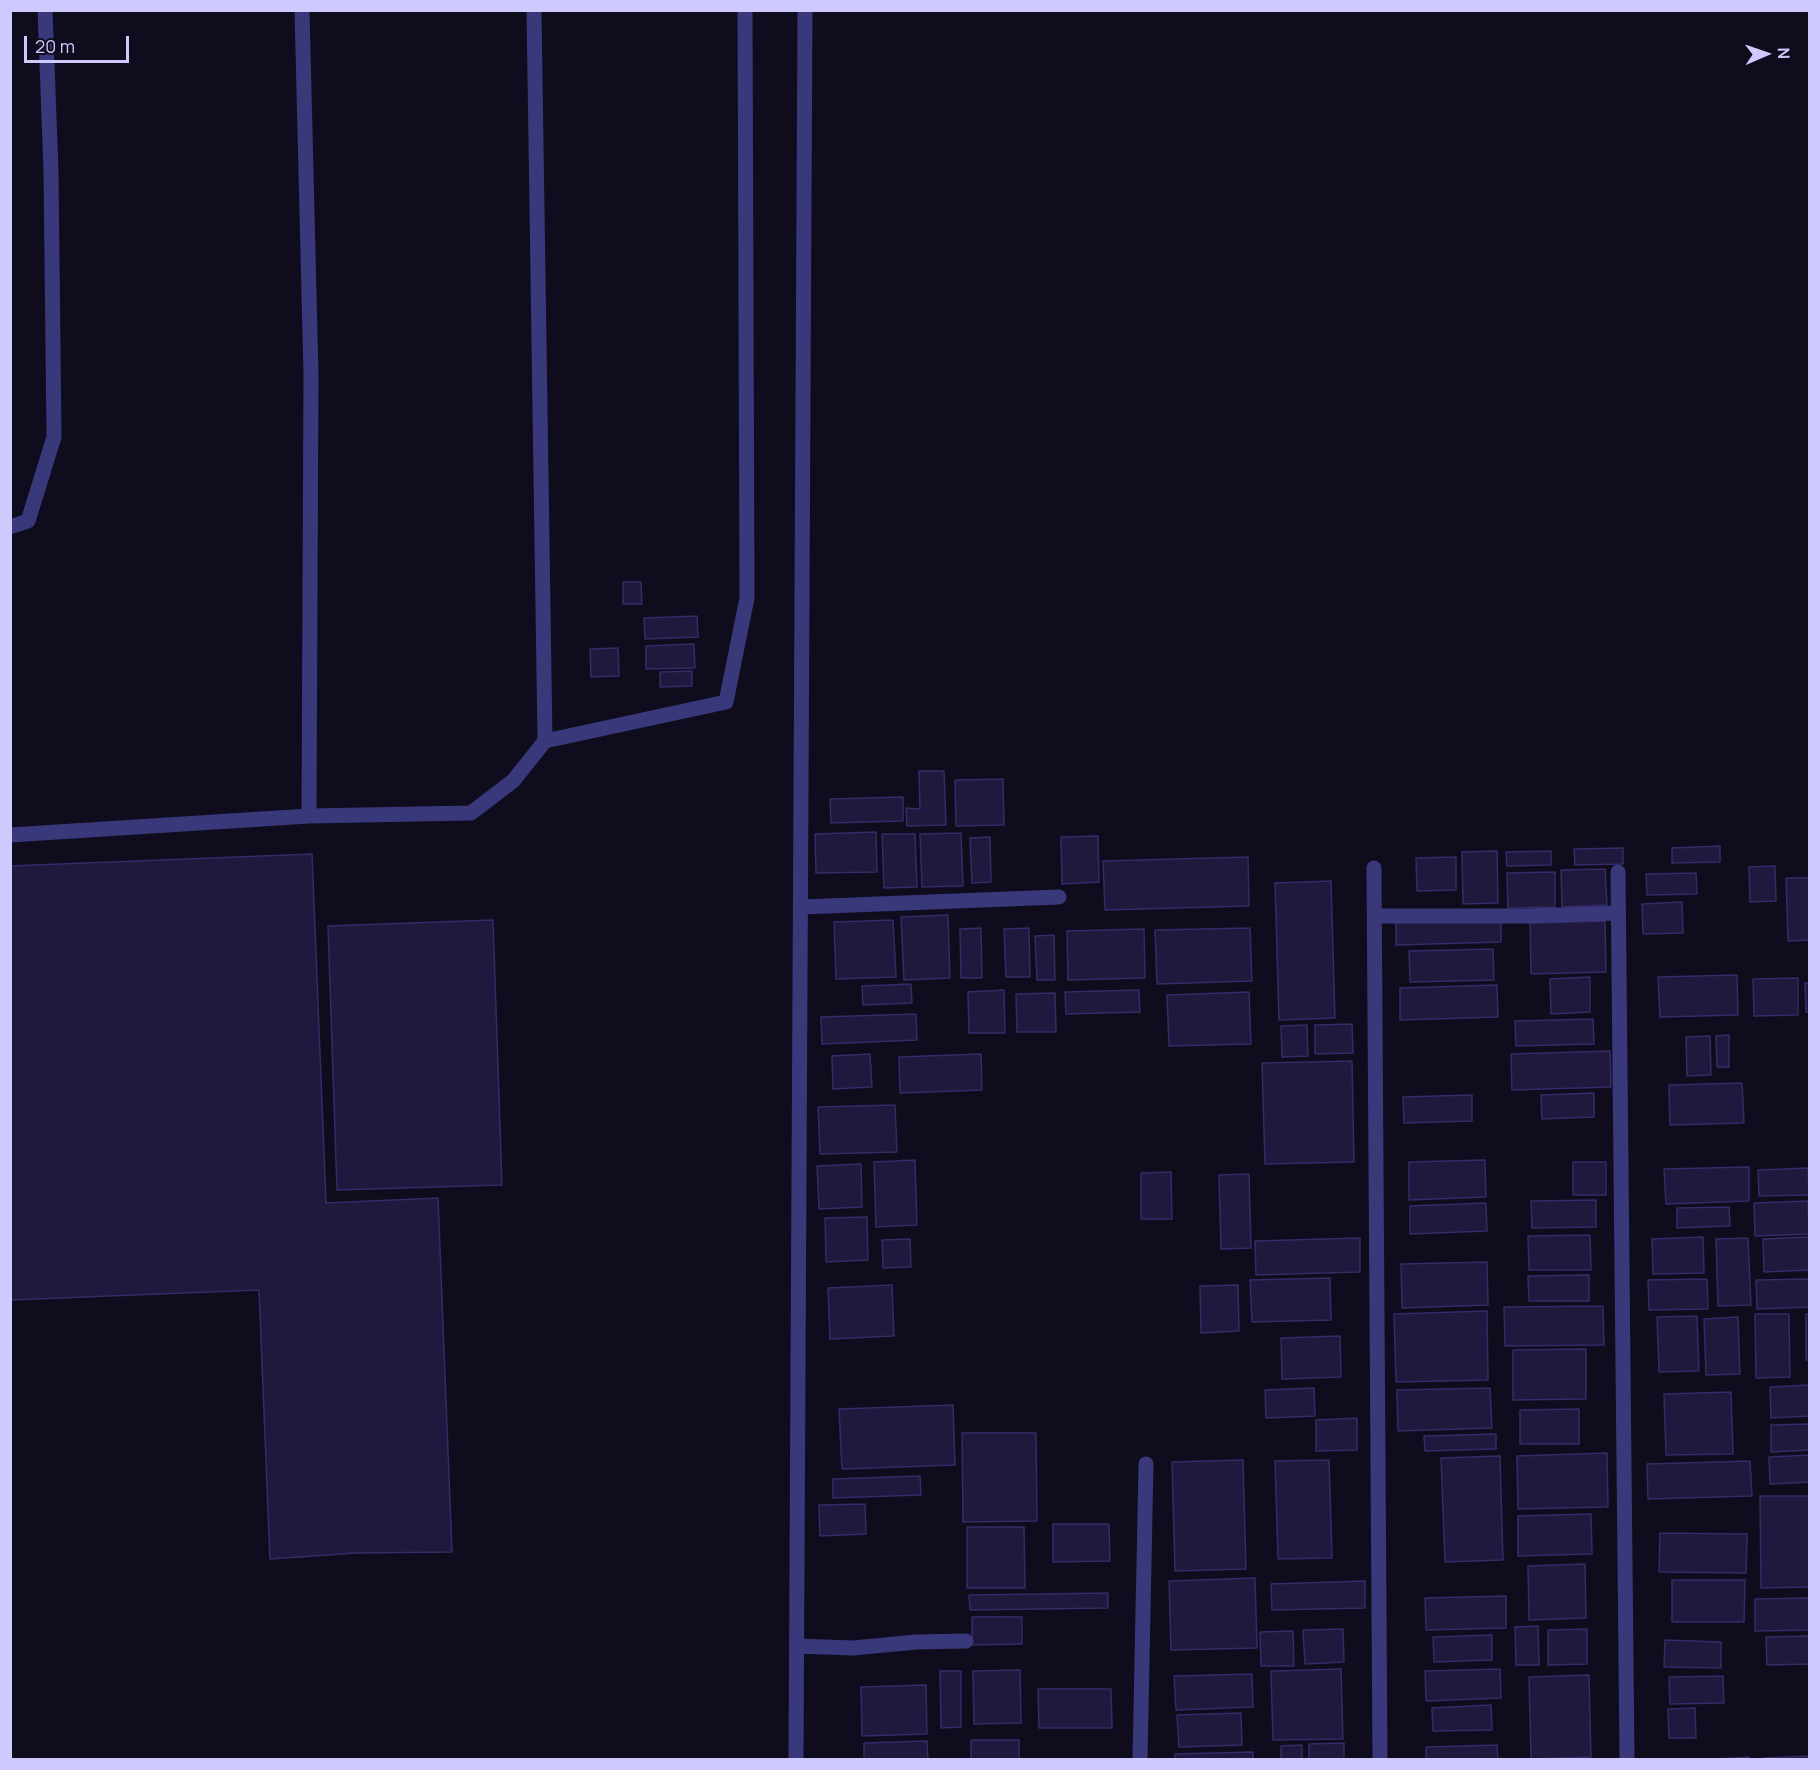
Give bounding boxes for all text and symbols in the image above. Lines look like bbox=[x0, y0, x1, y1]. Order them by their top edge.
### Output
scale bar bbox=[27, 24, 132, 62]
north arrow bbox=[1736, 24, 1796, 84]
text: 20 m bbox=[35, 34, 75, 58]
text: N bbox=[1773, 47, 1795, 60]

